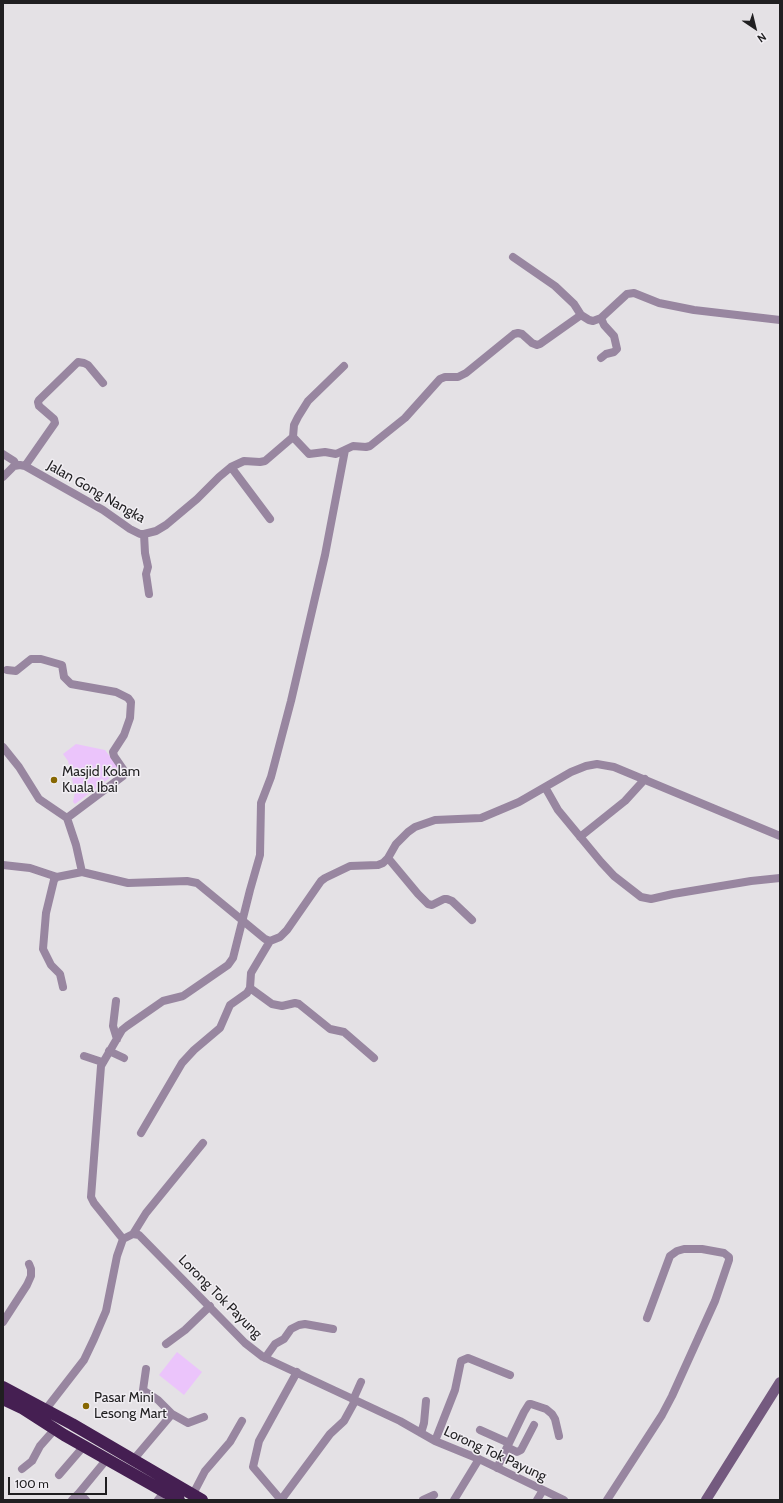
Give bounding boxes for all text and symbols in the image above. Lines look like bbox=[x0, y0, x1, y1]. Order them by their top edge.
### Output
north arrow bbox=[735, 8, 775, 48]
text: N bbox=[755, 30, 769, 46]
street label: Jalan Gong Nangka bbox=[44, 457, 148, 527]
place label: Masjid Kolam Kuala Ibai bbox=[62, 764, 140, 796]
marker: Masjid Kolam Kuala Ibai bbox=[49, 775, 59, 785]
street label: Lorong Tok Payung bbox=[175, 1252, 265, 1342]
place label: Pasar Mini Lesong Mart bbox=[94, 1390, 167, 1422]
marker: Pasar Mini Lesong Mart bbox=[81, 1401, 91, 1411]
street label: Lorong Tok Payung bbox=[441, 1423, 549, 1485]
scale bar bbox=[10, 1469, 109, 1495]
text: 100 m bbox=[15, 1476, 49, 1491]

